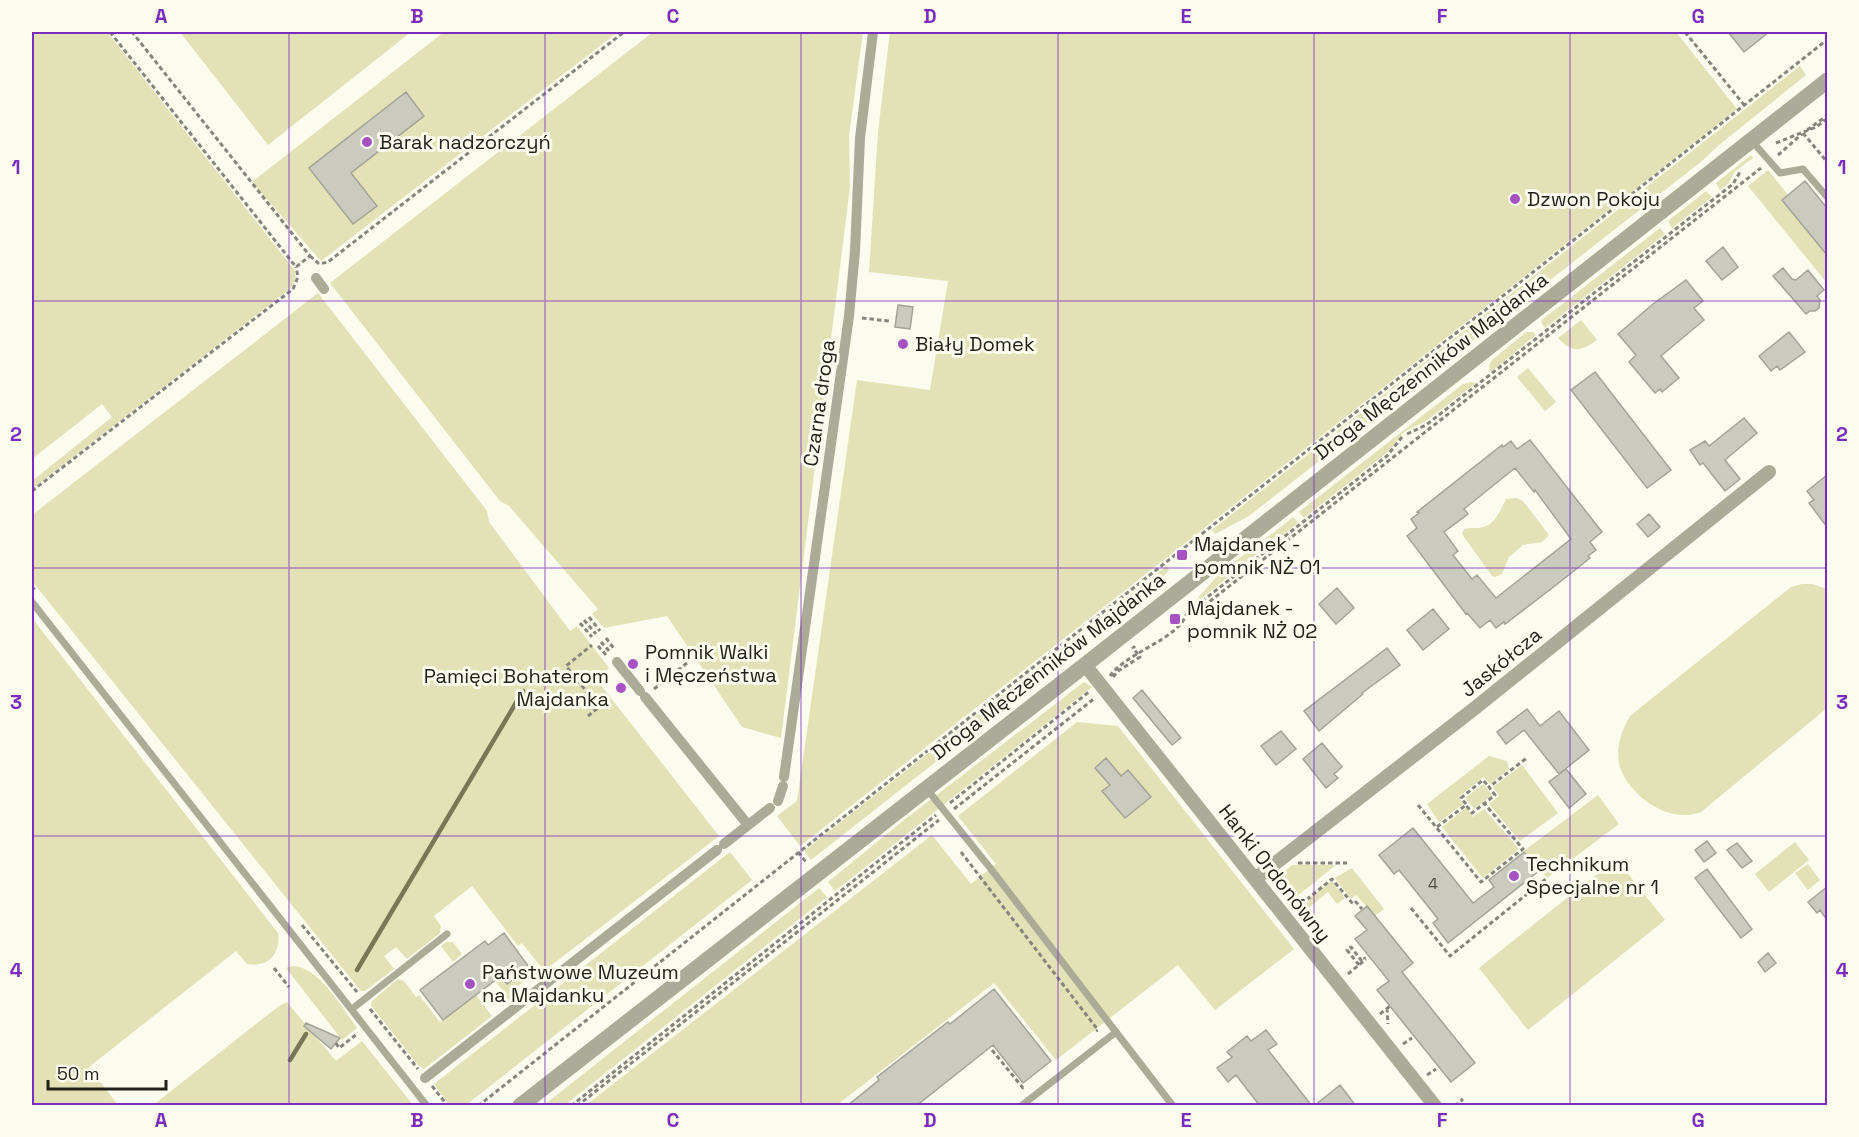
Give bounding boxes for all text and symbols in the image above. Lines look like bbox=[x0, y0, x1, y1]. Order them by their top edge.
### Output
text: A bbox=[155, 3, 168, 29]
text: B bbox=[410, 3, 424, 29]
text: C bbox=[667, 3, 680, 29]
text: D bbox=[923, 3, 937, 29]
text: E bbox=[1180, 3, 1192, 29]
text: F bbox=[1437, 3, 1448, 29]
text: G bbox=[1691, 3, 1705, 29]
place label: Barak nadzorczyń bbox=[379, 129, 551, 155]
marker: Barak nadzorczyń bbox=[360, 135, 374, 149]
text: 1 bbox=[11, 154, 21, 180]
text: 1 bbox=[1837, 154, 1847, 180]
place label: Dzwon Pokoju bbox=[1527, 186, 1660, 212]
marker: Dzwon Pokoju bbox=[1508, 192, 1522, 206]
street label: Droga Męczenników Majdanka bbox=[1309, 266, 1553, 466]
place label: Biały Domek bbox=[915, 331, 1035, 357]
marker: Biały Domek bbox=[896, 337, 910, 351]
street label: Czarna droga bbox=[797, 338, 841, 468]
text: 2 bbox=[10, 421, 22, 447]
text: 2 bbox=[1836, 421, 1848, 447]
place label: Majdanek - pomnik NŻ 01 bbox=[1194, 531, 1321, 580]
marker: Majdanek - pomnik NŻ 01 bbox=[1175, 548, 1189, 562]
street label: Droga Męczenników Majdanka bbox=[926, 566, 1170, 766]
place label: Majdanek - pomnik NŻ 02 bbox=[1187, 595, 1317, 644]
marker: Majdanek - pomnik NŻ 02 bbox=[1168, 612, 1182, 626]
street label: Jaskółcza bbox=[1455, 621, 1547, 703]
place label: Pomnik Walki i Męczeństwa bbox=[645, 639, 777, 688]
marker: Pomnik Walki i Męczeństwa bbox=[626, 657, 640, 671]
place label: Pamięci Bohaterom Majdanka bbox=[424, 663, 609, 712]
marker: Pamięci Bohaterom Majdanka bbox=[614, 681, 628, 695]
text: 3 bbox=[10, 689, 22, 715]
text: 3 bbox=[1836, 689, 1848, 715]
street label: Hanki Ordonówny bbox=[1213, 799, 1337, 947]
place label: Technikum Specjalne nr 1 bbox=[1526, 851, 1659, 900]
marker: Technikum Specjalne nr 1 bbox=[1507, 869, 1521, 883]
house number: 4 bbox=[1428, 873, 1438, 894]
text: 4 bbox=[10, 957, 23, 983]
text: 4 bbox=[1836, 957, 1849, 983]
place label: Państwowe Muzeum na Majdanku bbox=[482, 959, 679, 1008]
marker: Państwowe Muzeum na Majdanku bbox=[463, 977, 477, 991]
scale bar bbox=[48, 1053, 166, 1091]
text: 50 m bbox=[57, 1062, 99, 1085]
text: A bbox=[155, 1107, 168, 1133]
text: B bbox=[410, 1107, 424, 1133]
text: C bbox=[667, 1107, 680, 1133]
text: D bbox=[923, 1107, 937, 1133]
text: E bbox=[1180, 1107, 1192, 1133]
text: F bbox=[1437, 1107, 1448, 1133]
text: G bbox=[1691, 1107, 1705, 1133]

